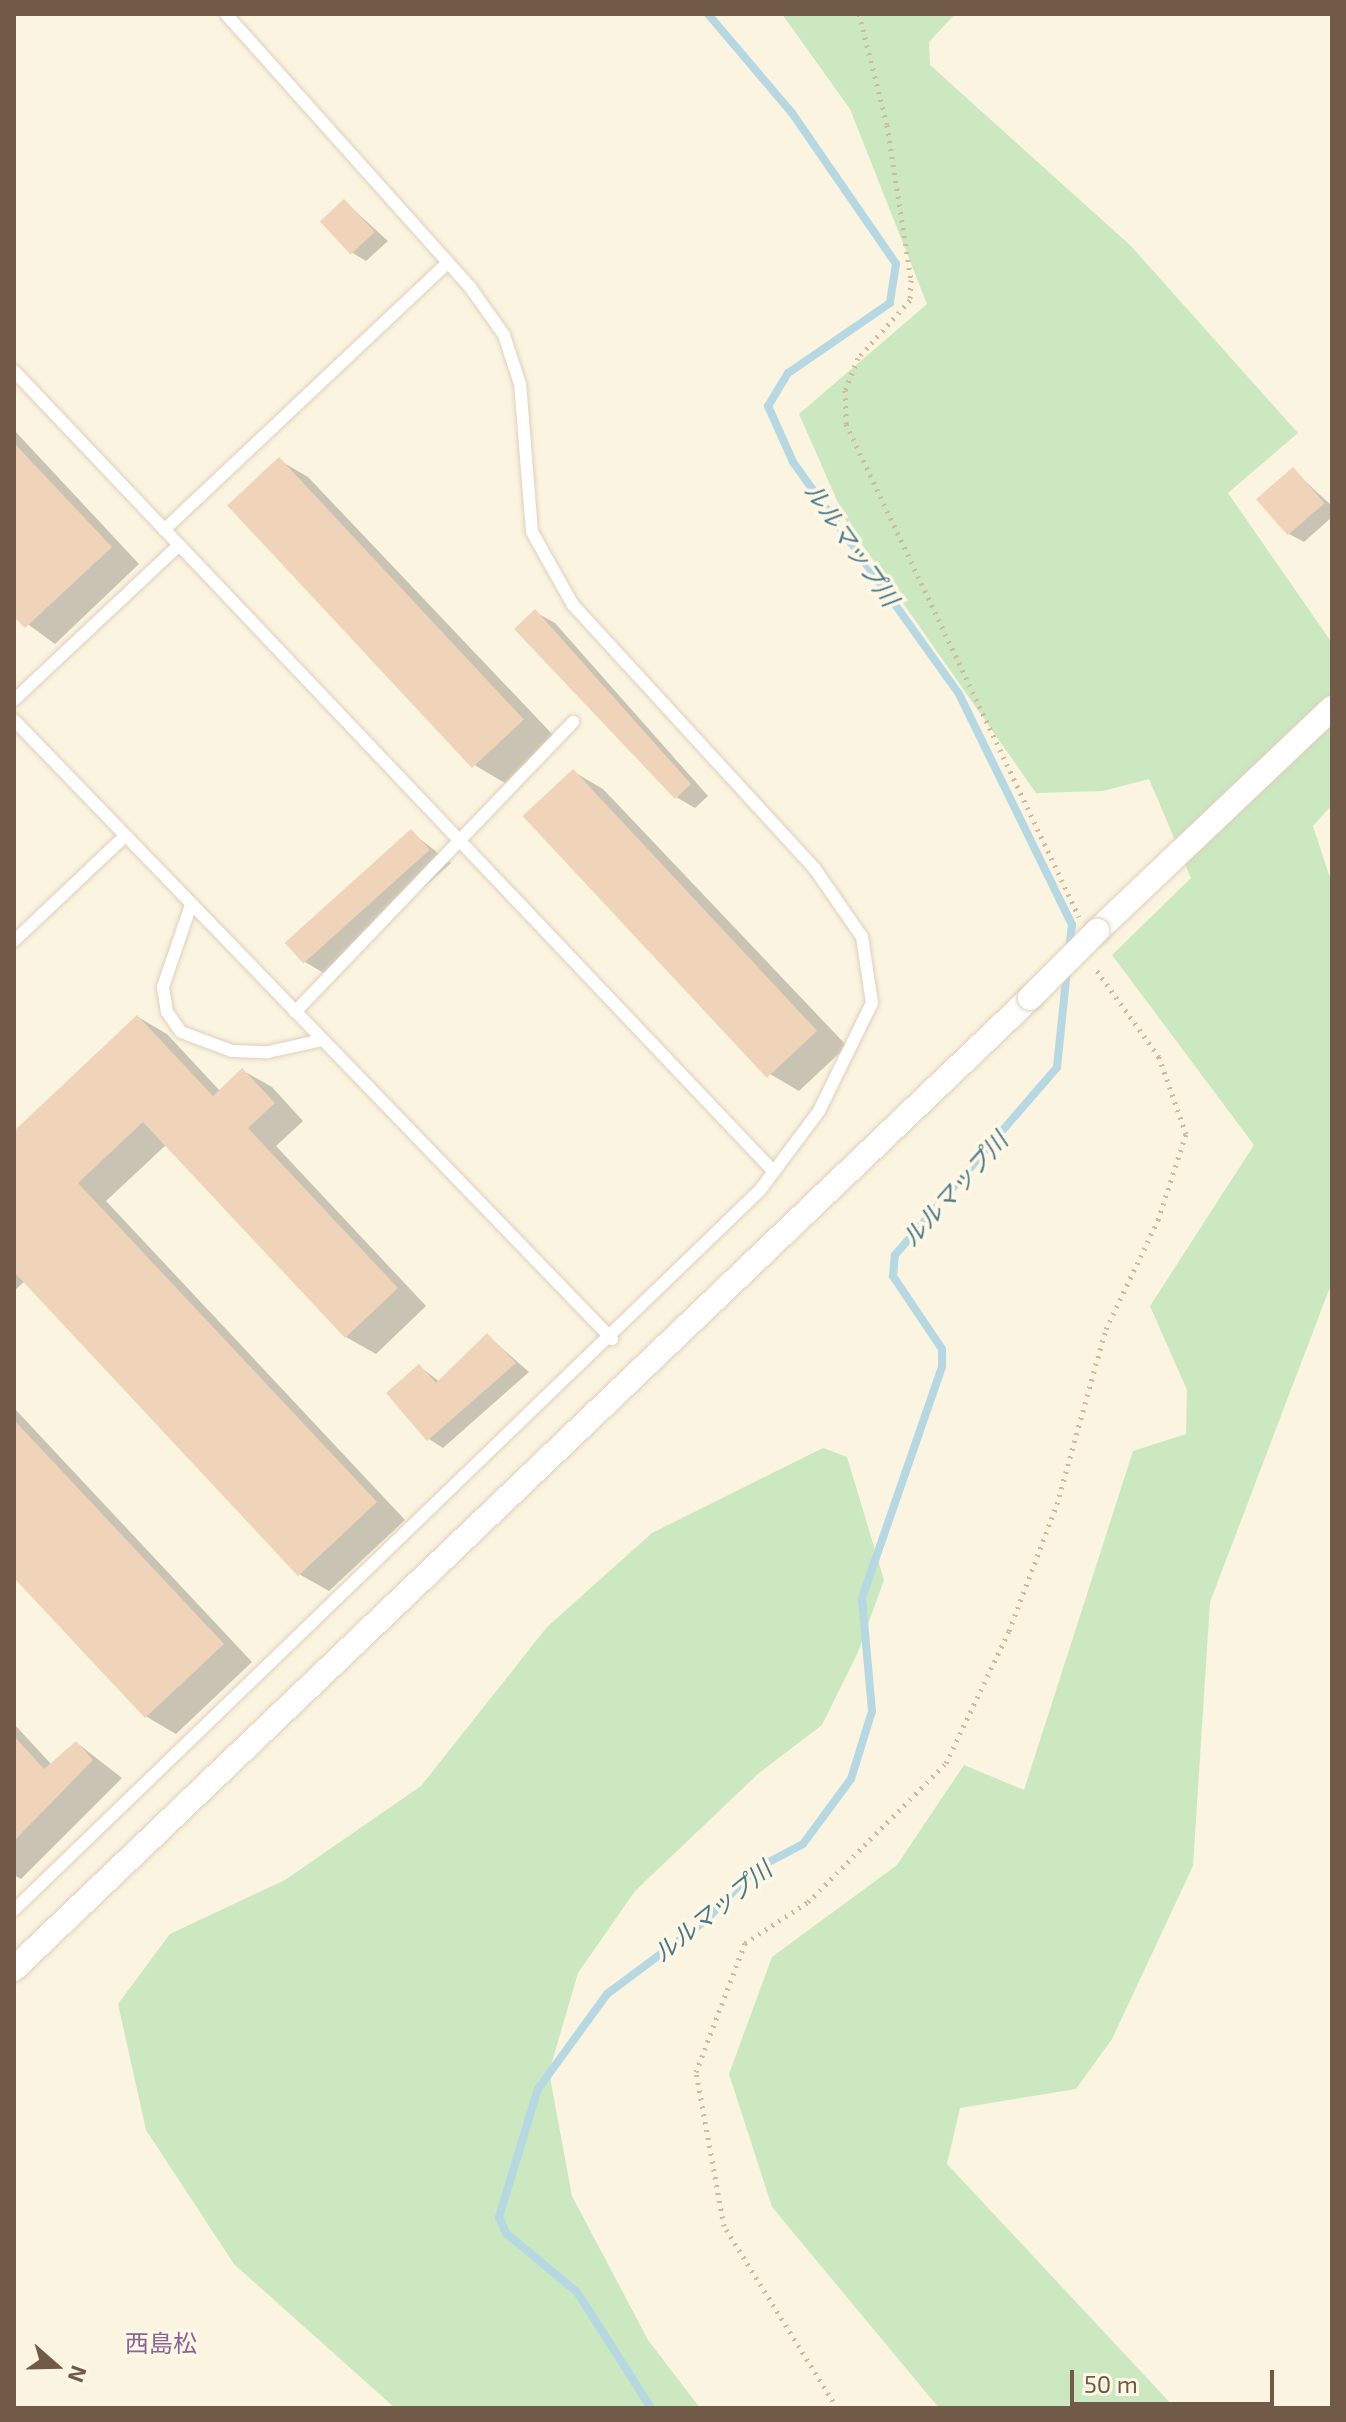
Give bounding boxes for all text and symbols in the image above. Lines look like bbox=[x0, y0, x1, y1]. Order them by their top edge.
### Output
water label: ルルマップ川 bbox=[799, 477, 905, 611]
water label: ルルマップ川 bbox=[895, 1126, 1013, 1252]
water label: ルルマップ川 bbox=[647, 1854, 777, 1968]
north arrow bbox=[16, 2326, 96, 2406]
district label: 西島松 bbox=[125, 2329, 197, 2357]
scale bar bbox=[1074, 2354, 1278, 2404]
text: N bbox=[64, 2362, 93, 2386]
text: 50 m bbox=[1084, 2369, 1138, 2398]

